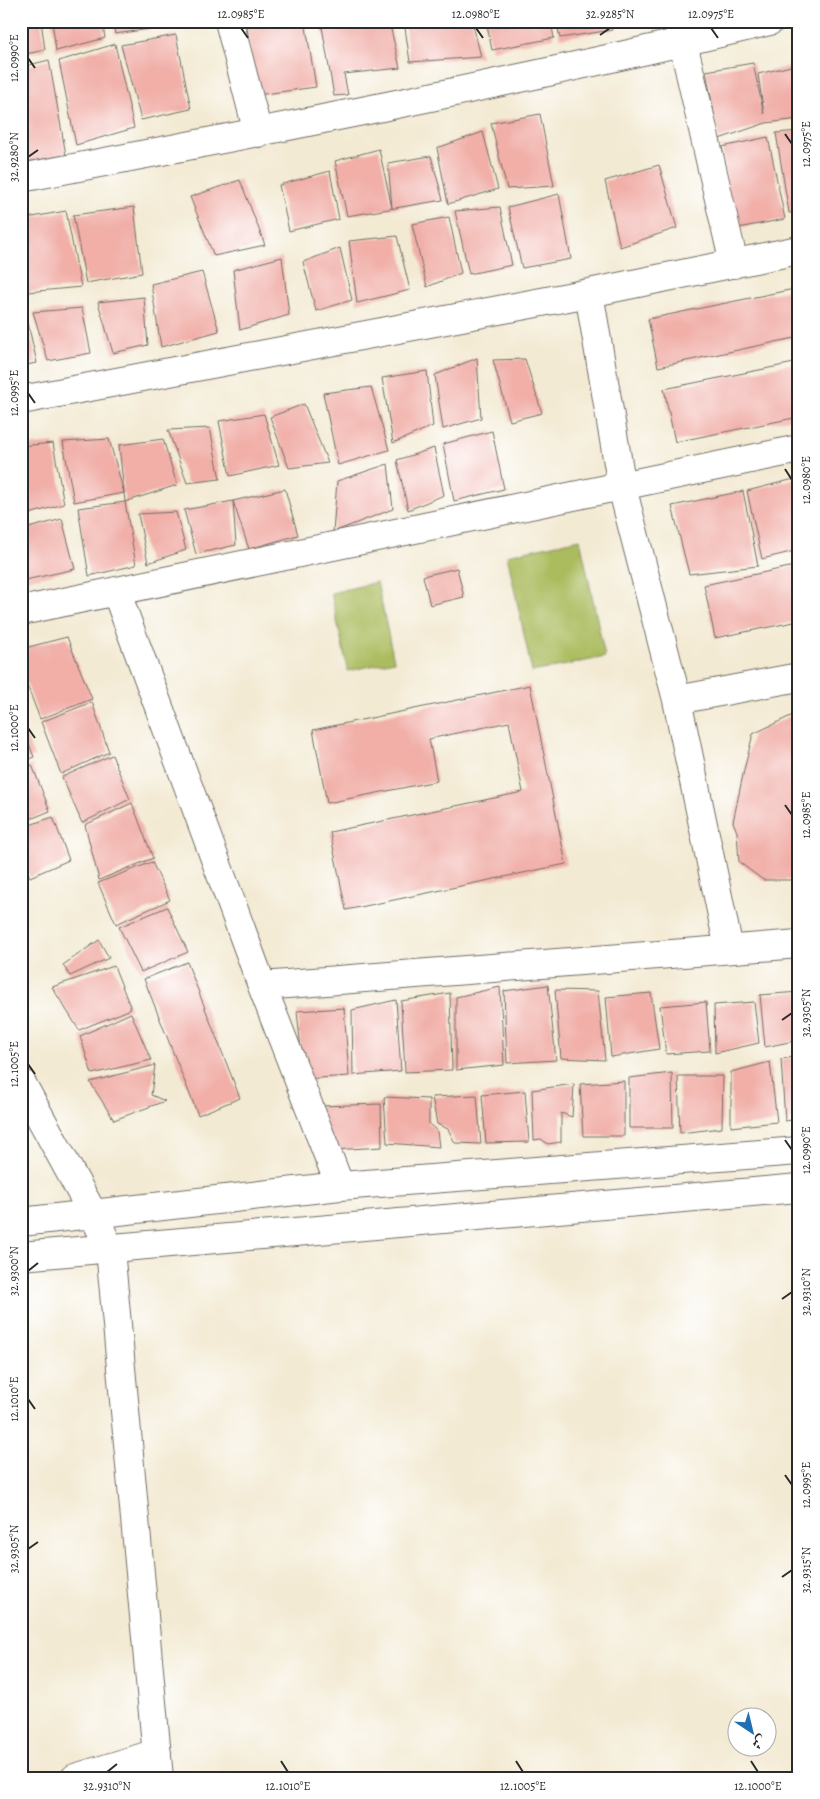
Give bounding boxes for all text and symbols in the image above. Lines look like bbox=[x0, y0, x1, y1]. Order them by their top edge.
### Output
text: 12.0985°E bbox=[217, 6, 265, 22]
text: 12.0980°E bbox=[452, 6, 500, 22]
text: 32.9285°N bbox=[586, 6, 635, 22]
text: 12.0975°E bbox=[688, 6, 734, 22]
text: 12.0990°E bbox=[6, 34, 22, 82]
text: 12.0975°E bbox=[798, 121, 814, 167]
text: 32.9280°N bbox=[6, 132, 22, 182]
text: 12.0995°E bbox=[6, 370, 22, 416]
text: 12.0980°E bbox=[798, 456, 814, 504]
text: 12.1000°E bbox=[6, 704, 22, 752]
text: 12.0985°E bbox=[798, 791, 814, 839]
text: 32.9305°N bbox=[798, 988, 814, 1037]
text: 12.1005°E bbox=[6, 1041, 22, 1087]
text: 12.0990°E bbox=[798, 1126, 814, 1174]
text: 32.9300°N bbox=[6, 1246, 22, 1296]
text: 32.9310°N bbox=[798, 1268, 814, 1316]
text: 12.1010°E bbox=[6, 1376, 22, 1422]
text: 12.0995°E bbox=[798, 1462, 814, 1508]
text: 32.9305°N bbox=[6, 1524, 22, 1573]
text: 32.9315°N bbox=[798, 1546, 814, 1593]
north arrow bbox=[728, 1706, 778, 1756]
text: ش bbox=[748, 1730, 770, 1754]
text: 32.9310°N bbox=[83, 1778, 131, 1794]
text: 12.1010°E bbox=[265, 1778, 311, 1794]
text: 12.1005°E bbox=[500, 1778, 546, 1794]
text: 12.1000°E bbox=[734, 1778, 782, 1794]

